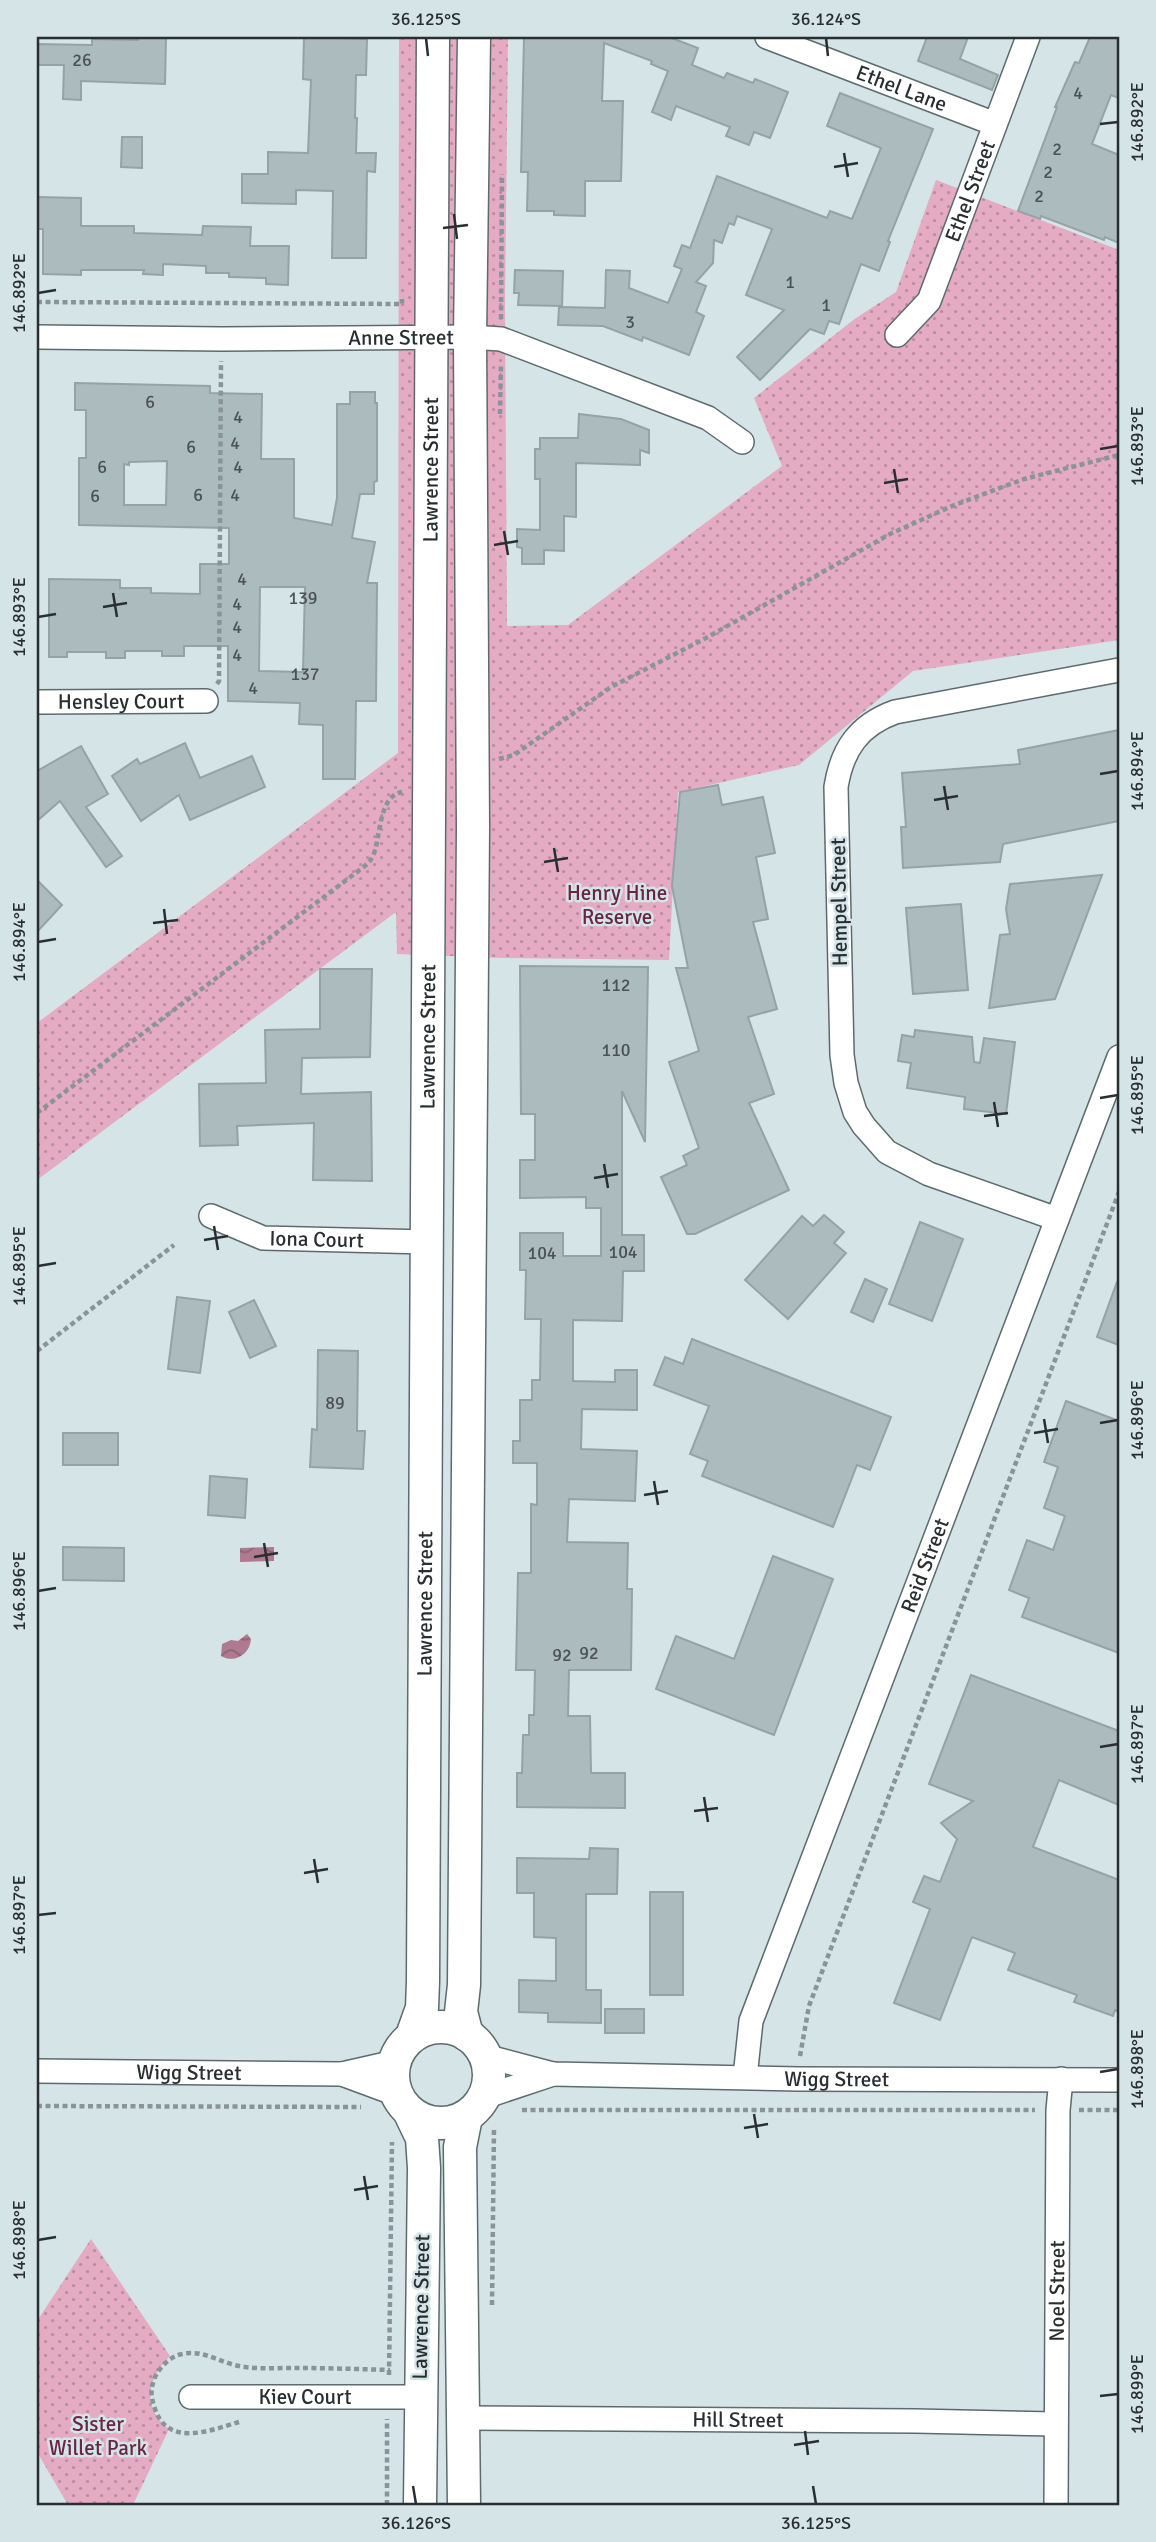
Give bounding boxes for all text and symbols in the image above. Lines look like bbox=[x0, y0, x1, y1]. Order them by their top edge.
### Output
text: 36.125°S bbox=[391, 8, 461, 30]
text: 36.124°S bbox=[791, 8, 861, 30]
house number: 26 bbox=[72, 49, 92, 71]
street label: Ethel Lane bbox=[852, 59, 951, 117]
house number: 4 bbox=[1073, 82, 1083, 104]
text: 146.892°E bbox=[1126, 82, 1148, 162]
street label: Ethel Street bbox=[939, 137, 1001, 246]
house number: 2 bbox=[1052, 138, 1062, 160]
house number: 2 bbox=[1043, 161, 1053, 183]
house number: 2 bbox=[1034, 185, 1044, 207]
text: 146.892°E bbox=[8, 253, 30, 333]
house number: 1 bbox=[785, 271, 795, 293]
house number: 1 bbox=[821, 294, 831, 316]
house number: 3 bbox=[625, 311, 635, 333]
street label: Anne Street bbox=[348, 324, 454, 351]
house number: 6 bbox=[145, 391, 155, 413]
street label: Lawrence Street bbox=[417, 397, 444, 543]
house number: 4 bbox=[233, 406, 243, 428]
text: 146.893°E bbox=[1126, 406, 1148, 486]
house number: 4 bbox=[230, 432, 240, 454]
house number: 6 bbox=[186, 436, 196, 458]
house number: 6 bbox=[97, 456, 107, 478]
house number: 4 bbox=[233, 456, 243, 478]
house number: 6 bbox=[193, 484, 203, 506]
house number: 4 bbox=[230, 484, 240, 506]
house number: 6 bbox=[90, 485, 100, 507]
house number: 4 bbox=[237, 568, 247, 590]
text: 146.893°E bbox=[8, 577, 30, 657]
house number: 139 bbox=[288, 587, 318, 609]
house number: 4 bbox=[232, 593, 242, 615]
house number: 4 bbox=[232, 616, 242, 638]
house number: 4 bbox=[232, 644, 242, 666]
house number: 137 bbox=[290, 663, 320, 685]
house number: 4 bbox=[248, 677, 258, 699]
street label: Hensley Court bbox=[58, 688, 184, 715]
text: 146.894°E bbox=[1126, 731, 1148, 811]
street label: Hempel Street bbox=[825, 838, 853, 966]
park label: Henry Hine Reserve bbox=[567, 880, 667, 930]
text: 146.894°E bbox=[8, 902, 30, 982]
street label: Lawrence Street bbox=[414, 964, 441, 1110]
house number: 112 bbox=[601, 974, 631, 996]
house number: 110 bbox=[601, 1039, 631, 1061]
text: 146.895°E bbox=[1126, 1055, 1148, 1135]
street label: Iona Court bbox=[269, 1225, 364, 1253]
text: 146.895°E bbox=[8, 1226, 30, 1306]
house number: 104 bbox=[608, 1241, 638, 1263]
house number: 104 bbox=[527, 1242, 557, 1264]
text: 146.896°E bbox=[1126, 1380, 1148, 1460]
house number: 89 bbox=[325, 1392, 345, 1414]
street label: Reid Street bbox=[895, 1514, 955, 1616]
street label: Lawrence Street bbox=[412, 1531, 438, 1677]
text: 146.896°E bbox=[8, 1551, 30, 1631]
house number: 92 bbox=[579, 1642, 599, 1664]
house number: 92 bbox=[552, 1644, 572, 1666]
text: 146.897°E bbox=[1126, 1704, 1148, 1784]
text: 146.897°E bbox=[8, 1875, 30, 1955]
text: 146.898°E bbox=[1126, 2029, 1148, 2109]
street label: Wigg Street bbox=[136, 2059, 242, 2086]
street label: Wigg Street bbox=[784, 2066, 889, 2092]
text: 146.898°E bbox=[8, 2200, 30, 2280]
street label: Lawrence Street bbox=[407, 2234, 435, 2380]
street label: Noel Street bbox=[1044, 2240, 1070, 2342]
text: 146.899°E bbox=[1126, 2354, 1148, 2434]
street label: Kiev Court bbox=[258, 2384, 352, 2410]
street label: Hill Street bbox=[692, 2407, 784, 2433]
park label: Sister Willet Park bbox=[49, 2411, 148, 2461]
text: 36.126°S bbox=[381, 2512, 451, 2534]
text: 36.125°S bbox=[781, 2512, 851, 2534]

